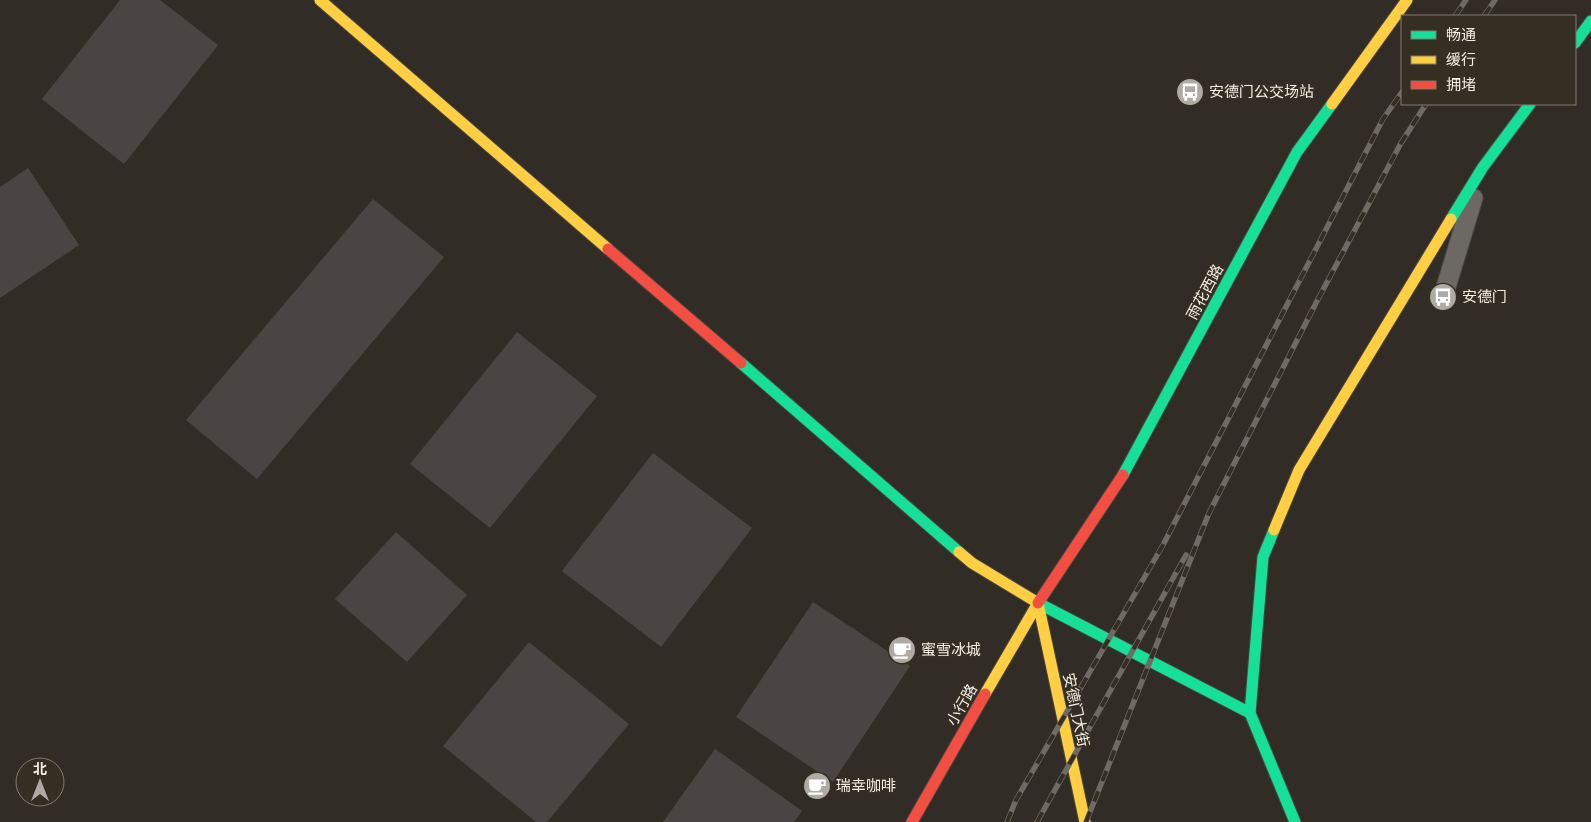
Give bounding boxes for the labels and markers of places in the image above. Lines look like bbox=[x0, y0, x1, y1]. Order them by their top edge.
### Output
bus stop icon: 安德门公交场站 bbox=[1175, 77, 1205, 107]
place label: 安德门公交场站 bbox=[1209, 83, 1314, 101]
bus stop icon: 安德门 bbox=[1428, 282, 1458, 312]
place label: 安德门 bbox=[1462, 288, 1507, 306]
cafe icon: 蜜雪冰城 bbox=[887, 635, 917, 665]
place label: 蜜雪冰城 bbox=[921, 641, 981, 659]
cafe icon: 瑞幸咖啡 bbox=[802, 771, 832, 801]
place label: 瑞幸咖啡 bbox=[836, 777, 896, 795]

